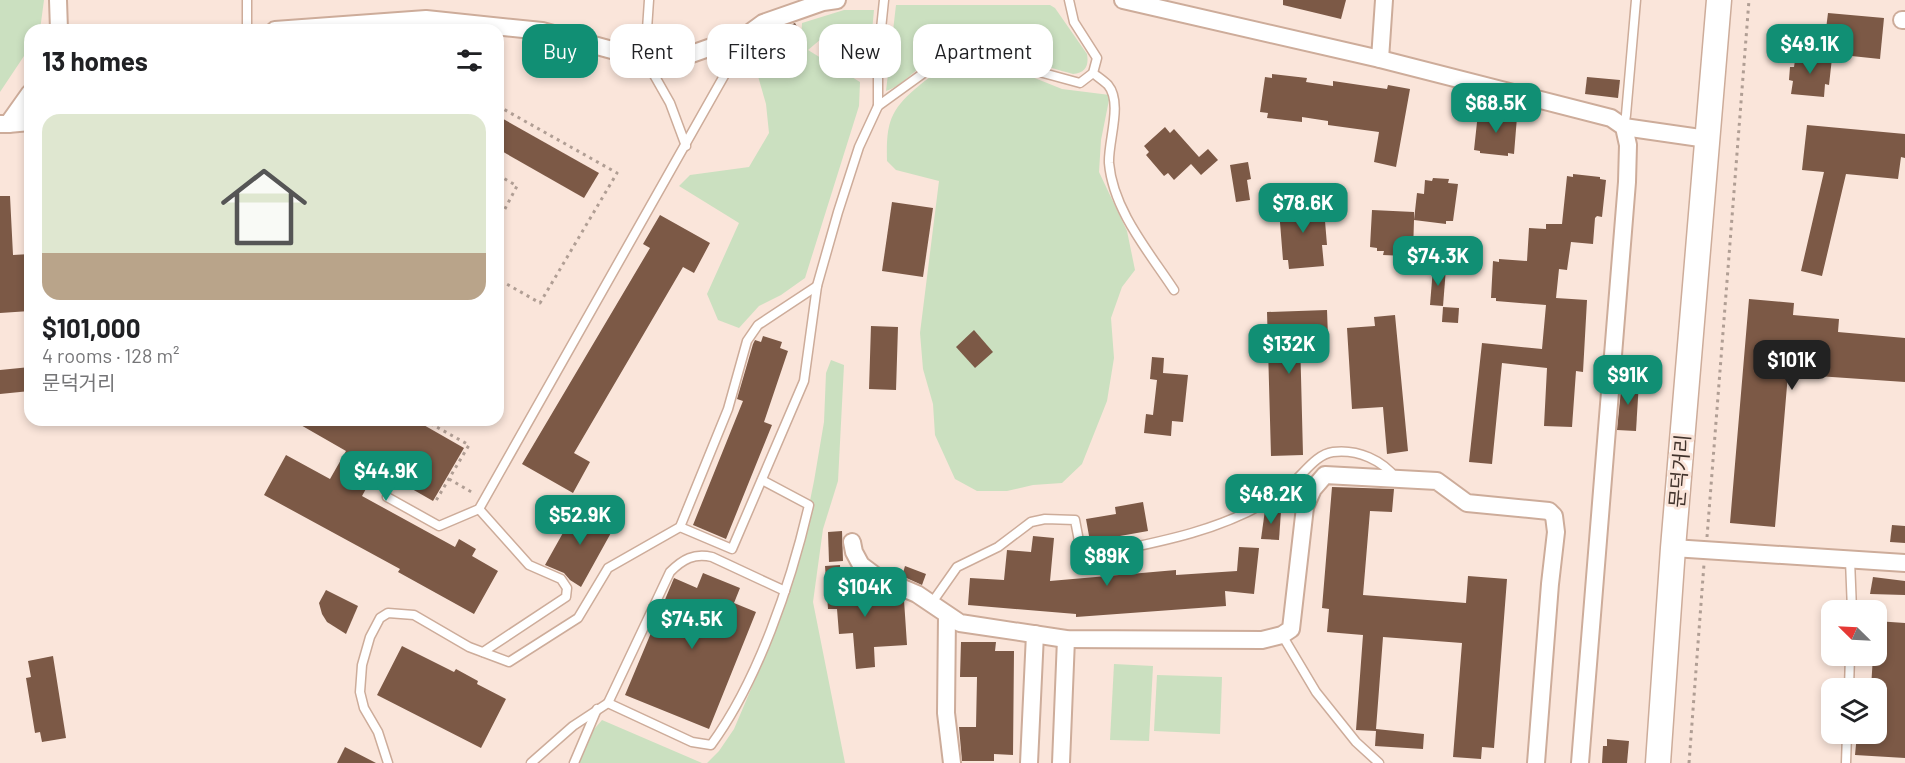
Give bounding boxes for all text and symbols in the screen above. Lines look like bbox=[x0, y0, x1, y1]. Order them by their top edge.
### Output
chip: Buy bbox=[522, 24, 598, 78]
chip: Rent bbox=[610, 24, 695, 78]
chip: Filters bbox=[707, 24, 807, 78]
chip: New bbox=[819, 24, 901, 78]
chip: Apartment bbox=[913, 24, 1053, 78]
pin: $49.1K bbox=[1761, 24, 1859, 75]
text: $49.1K bbox=[1780, 31, 1840, 55]
icon: filters bbox=[453, 44, 486, 77]
text: 13 homes bbox=[42, 45, 148, 76]
pin: $68.5K bbox=[1447, 83, 1545, 134]
text: $68.5K bbox=[1465, 90, 1527, 114]
icon: home bbox=[210, 153, 318, 261]
pin: $78.6K bbox=[1254, 183, 1352, 234]
text: $78.6K bbox=[1273, 190, 1333, 214]
pin: $74.3K bbox=[1389, 236, 1487, 287]
text: $74.3K bbox=[1407, 243, 1469, 267]
text: $101,000 bbox=[42, 312, 141, 343]
pin: $132K bbox=[1247, 324, 1331, 375]
text: $132K bbox=[1262, 331, 1316, 355]
pin: $101K bbox=[1750, 340, 1834, 391]
text: 4 rooms · 128 m² bbox=[42, 343, 180, 367]
text: $101K bbox=[1767, 347, 1817, 371]
pin: $91K bbox=[1592, 355, 1664, 406]
text: $91K bbox=[1607, 362, 1649, 386]
text: 문덕거리 bbox=[42, 370, 116, 394]
street label: 문덕거리 bbox=[1664, 433, 1694, 509]
pin: $44.9K bbox=[337, 451, 435, 502]
text: $44.9K bbox=[354, 458, 418, 482]
pin: $48.2K bbox=[1222, 474, 1320, 525]
text: $48.2K bbox=[1239, 481, 1303, 505]
pin: $52.9K bbox=[531, 495, 629, 546]
text: $52.9K bbox=[549, 502, 611, 526]
pin: $89K bbox=[1071, 536, 1143, 587]
text: $89K bbox=[1084, 543, 1130, 567]
pin: $104K bbox=[823, 567, 907, 618]
text: $104K bbox=[838, 574, 892, 598]
pin: $74.5K bbox=[643, 599, 741, 650]
north arrow bbox=[1821, 600, 1887, 666]
map controls bbox=[1821, 600, 1887, 744]
text: $74.5K bbox=[661, 606, 723, 630]
button: layers bbox=[1821, 678, 1887, 744]

